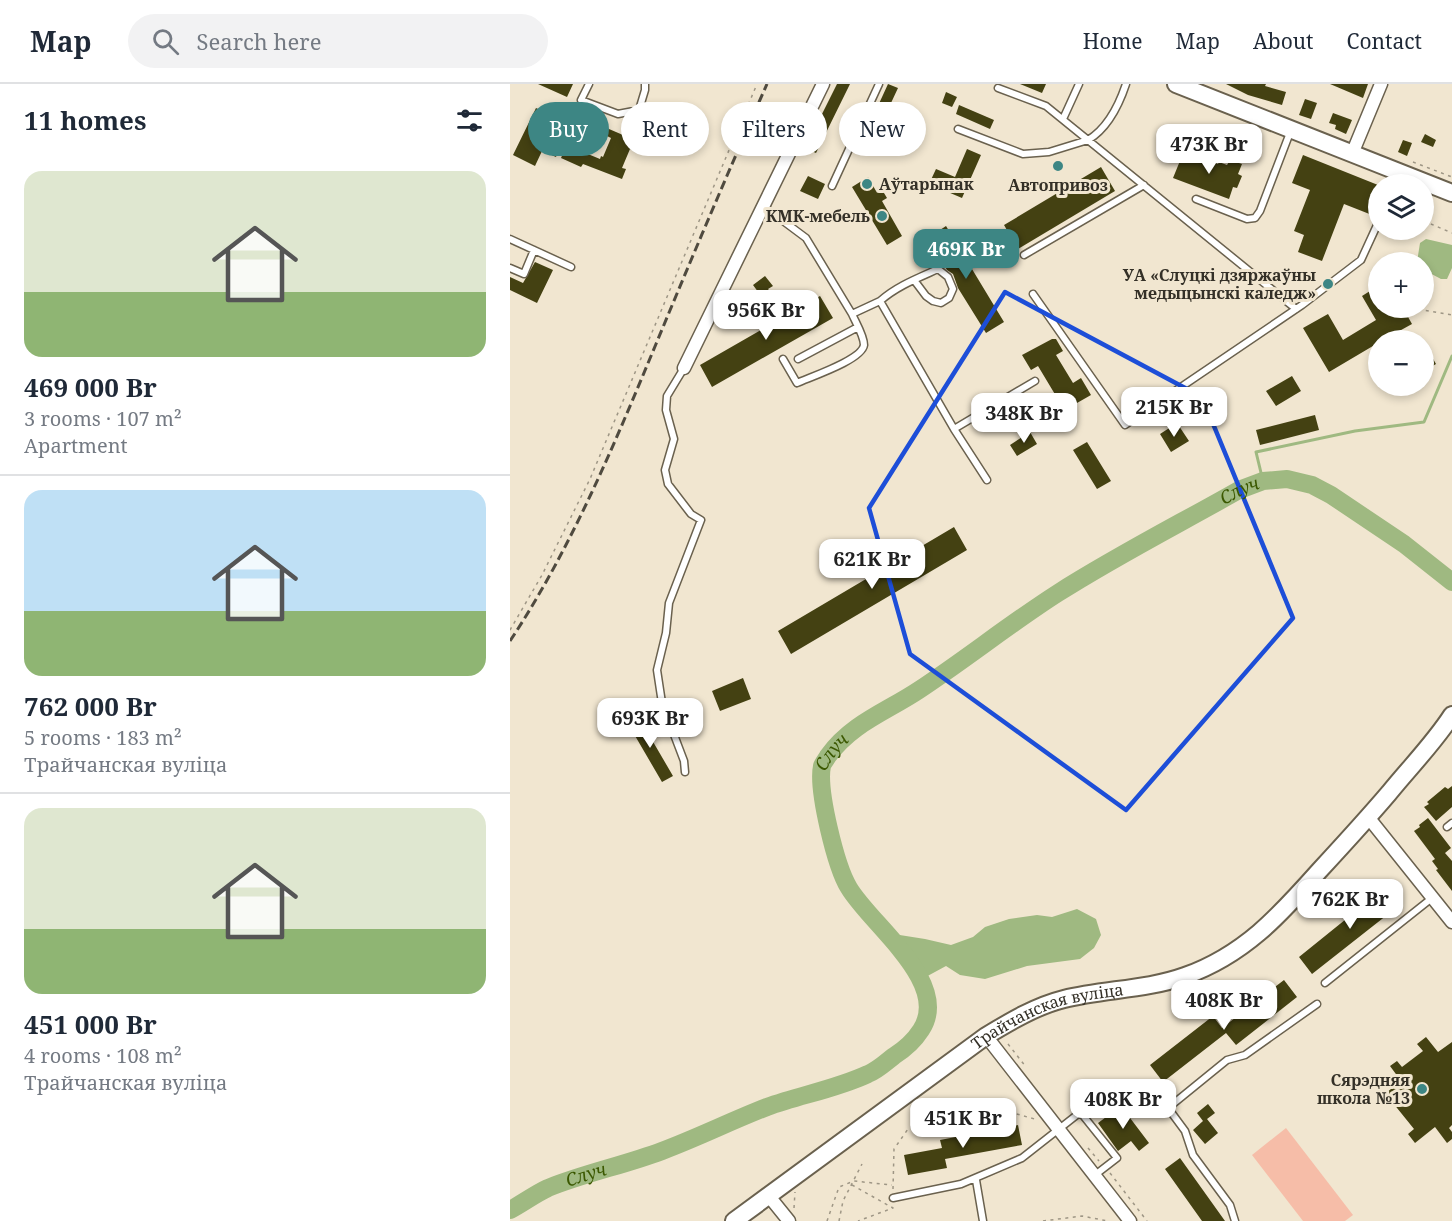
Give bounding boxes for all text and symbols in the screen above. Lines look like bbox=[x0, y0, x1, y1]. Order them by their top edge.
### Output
search box bbox=[128, 14, 548, 68]
text: Map bbox=[30, 22, 92, 60]
icon: search bbox=[149, 25, 182, 58]
text: Search here bbox=[197, 26, 321, 56]
text: Home bbox=[1083, 27, 1143, 55]
text: Map bbox=[1176, 27, 1220, 55]
text: About bbox=[1253, 27, 1314, 55]
text: Contact bbox=[1347, 27, 1422, 55]
text: 11 homes bbox=[24, 102, 146, 138]
chip: Buy bbox=[528, 102, 609, 156]
chip: Rent bbox=[621, 102, 709, 156]
chip: Filters bbox=[721, 102, 827, 156]
chip: New bbox=[839, 102, 926, 156]
icon: filters bbox=[453, 104, 486, 137]
pin: 473K Br bbox=[1154, 124, 1264, 175]
text: 473K Br bbox=[1170, 130, 1248, 157]
marker: Автопривоз bbox=[1051, 159, 1065, 173]
place label: Аўтарынак bbox=[879, 173, 974, 195]
place label: Автопривоз bbox=[1008, 174, 1108, 196]
map controls bbox=[1368, 174, 1434, 396]
button: layers bbox=[1368, 174, 1434, 240]
marker: Аўтарынак bbox=[860, 177, 874, 191]
place label: КМК-мебель bbox=[766, 205, 870, 227]
marker: КМК-мебель bbox=[875, 209, 889, 223]
icon: home bbox=[201, 210, 309, 318]
pin: 469K Br bbox=[911, 229, 1021, 280]
text: 469K Br bbox=[927, 235, 1005, 262]
button: + bbox=[1368, 252, 1434, 318]
place label: УА «Слуцкі дзяржаўны медыцынскі каледж» bbox=[1123, 264, 1316, 304]
marker: УА «Слуцкі дзяржаўны медыцынскі каледж» bbox=[1321, 277, 1335, 291]
pin: 956K Br bbox=[711, 290, 821, 341]
text: 956K Br bbox=[727, 296, 805, 323]
button: − bbox=[1368, 330, 1434, 396]
text: 469 000 Br bbox=[24, 369, 157, 405]
pin: 215K Br bbox=[1119, 387, 1229, 438]
pin: 348K Br bbox=[969, 393, 1079, 444]
text: 215K Br bbox=[1135, 393, 1213, 420]
text: 348K Br bbox=[985, 399, 1063, 426]
text: 3 rooms · 107 m² bbox=[24, 405, 182, 432]
text: Apartment bbox=[24, 432, 128, 459]
water label: Случ bbox=[1215, 471, 1262, 510]
icon: home bbox=[201, 529, 309, 637]
pin: 621K Br bbox=[817, 539, 927, 590]
text: 621K Br bbox=[833, 545, 911, 572]
text: 762 000 Br bbox=[24, 688, 157, 724]
pin: 693K Br bbox=[595, 698, 705, 749]
text: 693K Br bbox=[611, 704, 689, 731]
text: 5 rooms · 183 m² bbox=[24, 724, 182, 751]
water label: Случ bbox=[808, 727, 853, 774]
text: Трайчанская вуліца bbox=[24, 751, 227, 778]
icon: home bbox=[201, 847, 309, 955]
pin: 762K Br bbox=[1295, 879, 1405, 930]
text: 762K Br bbox=[1311, 885, 1389, 912]
street label: Трайчанская вуліца bbox=[967, 978, 1125, 1054]
pin: 408K Br bbox=[1169, 980, 1279, 1031]
text: 408K Br bbox=[1185, 986, 1263, 1013]
text: 451 000 Br bbox=[24, 1006, 157, 1042]
text: 4 rooms · 108 m² bbox=[24, 1042, 182, 1069]
text: Трайчанская вуліца bbox=[24, 1069, 227, 1096]
place label: Сярэдняя школа №13 bbox=[1317, 1069, 1410, 1109]
pin: 408K Br bbox=[1068, 1079, 1178, 1130]
marker: Сярэдняя школа №13 bbox=[1415, 1082, 1429, 1096]
text: 408K Br bbox=[1084, 1085, 1162, 1112]
pin: 451K Br bbox=[908, 1098, 1018, 1149]
text: 451K Br bbox=[924, 1104, 1002, 1131]
water label: Случ bbox=[562, 1156, 609, 1192]

